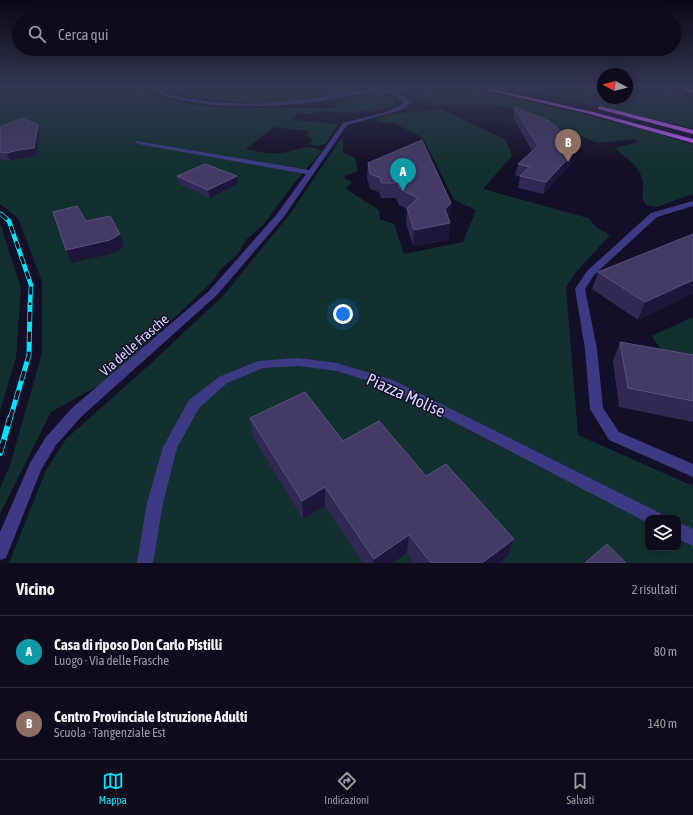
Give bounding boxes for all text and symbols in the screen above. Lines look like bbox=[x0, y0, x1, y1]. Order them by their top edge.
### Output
search box bbox=[12, 12, 681, 56]
icon: search bbox=[26, 23, 48, 45]
text: Cerca qui bbox=[58, 26, 108, 43]
north arrow bbox=[597, 68, 633, 104]
pin: B bbox=[555, 129, 581, 162]
pin: A bbox=[390, 158, 416, 191]
your location bbox=[333, 304, 353, 324]
street label: Via delle Frasche bbox=[96, 311, 172, 379]
street label: Piazza Molise bbox=[364, 369, 449, 421]
map controls bbox=[645, 515, 681, 551]
button: layers bbox=[645, 515, 681, 551]
text: Vicino bbox=[16, 579, 55, 599]
text: 2 risultati bbox=[631, 582, 677, 597]
text: Casa di riposo Don Carlo Pistilli bbox=[54, 636, 222, 653]
text: A bbox=[26, 644, 32, 659]
text: 80 m bbox=[654, 644, 677, 659]
text: Luogo · Via delle Frasche bbox=[54, 653, 169, 668]
text: Centro Provinciale Istruzione Adulti bbox=[54, 708, 248, 725]
text: B bbox=[26, 716, 32, 731]
text: 140 m bbox=[648, 716, 677, 731]
text: Scuola · Tangenziale Est bbox=[54, 725, 166, 740]
tab: Mappa bbox=[99, 770, 127, 806]
tab: Indicazioni bbox=[324, 770, 369, 806]
tab: Salvati bbox=[566, 770, 594, 806]

